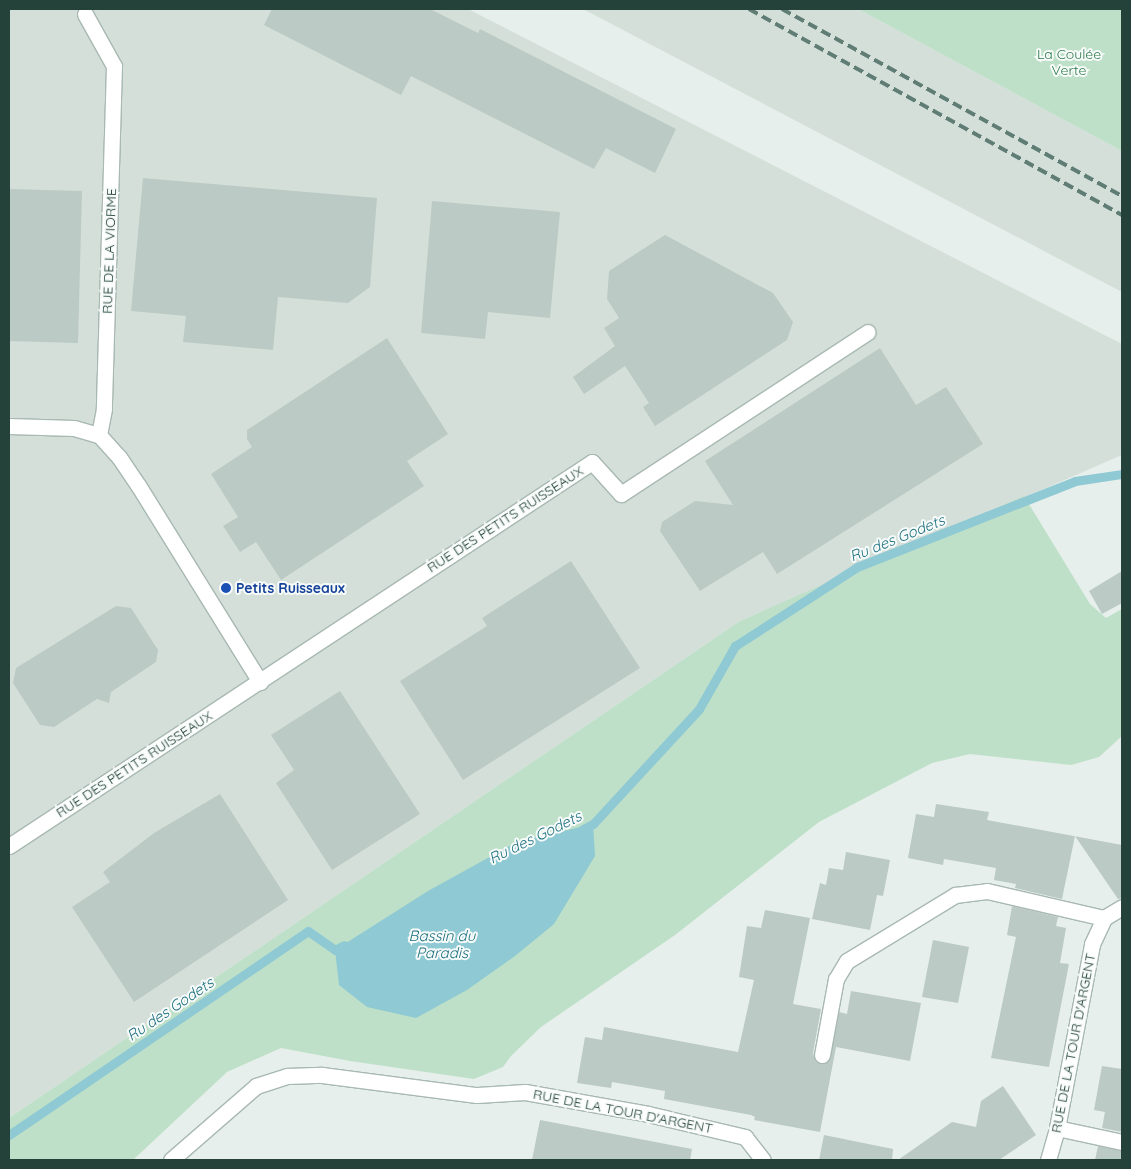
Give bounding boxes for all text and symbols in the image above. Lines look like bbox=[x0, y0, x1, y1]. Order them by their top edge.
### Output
park label: La Coulée Verte bbox=[1037, 46, 1101, 78]
street label: RUE DE LA VIORME bbox=[98, 188, 120, 314]
street label: RUE DES PETITS RUISSEAUX bbox=[424, 462, 586, 576]
water label: Ru des Godets bbox=[847, 511, 947, 565]
place label: Petits Ruisseaux bbox=[236, 580, 345, 596]
marker: Petits Ruisseaux bbox=[220, 582, 232, 594]
street label: RUE DES PETITS RUISSEAUX bbox=[53, 707, 215, 821]
water label: Ru des Godets bbox=[486, 807, 584, 867]
water label: Bassin du Paradis bbox=[409, 926, 475, 961]
street label: RUE DE LA TOUR D'ARGENT bbox=[1047, 952, 1099, 1134]
water label: Ru des Godets bbox=[123, 973, 217, 1045]
street label: RUE DE LA TOUR D'ARGENT bbox=[532, 1085, 714, 1137]

